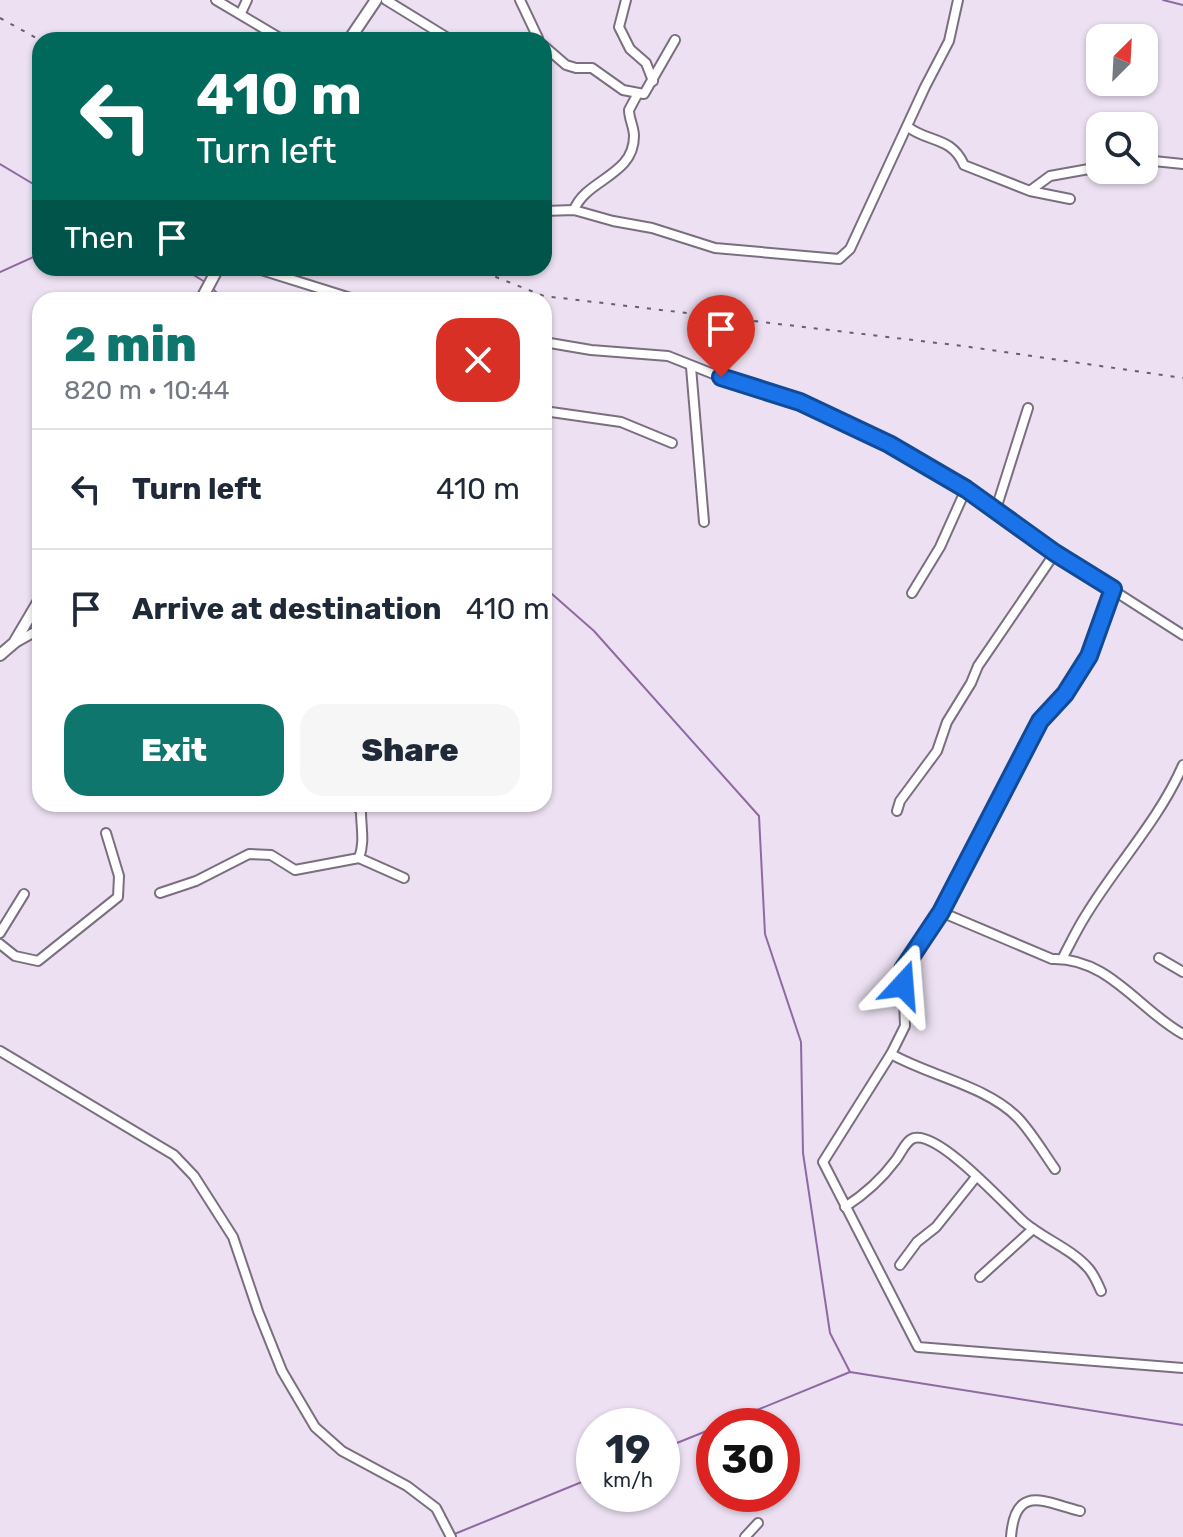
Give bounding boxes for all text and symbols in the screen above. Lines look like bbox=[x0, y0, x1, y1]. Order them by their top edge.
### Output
north arrow bbox=[1086, 24, 1158, 96]
map controls bbox=[1086, 24, 1158, 184]
text: 410 m bbox=[196, 62, 362, 128]
icon: left bbox=[64, 64, 168, 168]
button: search bbox=[1086, 112, 1158, 184]
text: Turn left bbox=[196, 129, 337, 172]
icon: arrive bbox=[150, 216, 194, 260]
text: Then bbox=[64, 220, 134, 256]
pin bbox=[687, 295, 755, 377]
icon: arrive bbox=[699, 307, 743, 351]
text: 2 min bbox=[64, 316, 197, 373]
button: close bbox=[436, 318, 520, 402]
text: 820 m · 10:44 bbox=[64, 375, 230, 406]
icon: left bbox=[64, 467, 108, 511]
text: Turn left bbox=[132, 471, 262, 507]
text: 410 m bbox=[436, 471, 520, 507]
icon: arrive bbox=[64, 587, 108, 631]
text: Arrive at destination bbox=[132, 591, 442, 627]
text: 410 m bbox=[466, 591, 550, 627]
button: Exit bbox=[64, 704, 284, 796]
button: Share bbox=[300, 704, 520, 796]
position arrow bbox=[861, 943, 945, 1027]
speed limit sign: 30 bbox=[696, 1408, 800, 1512]
text: 19 bbox=[605, 1426, 651, 1473]
text: km/h bbox=[603, 1468, 653, 1492]

